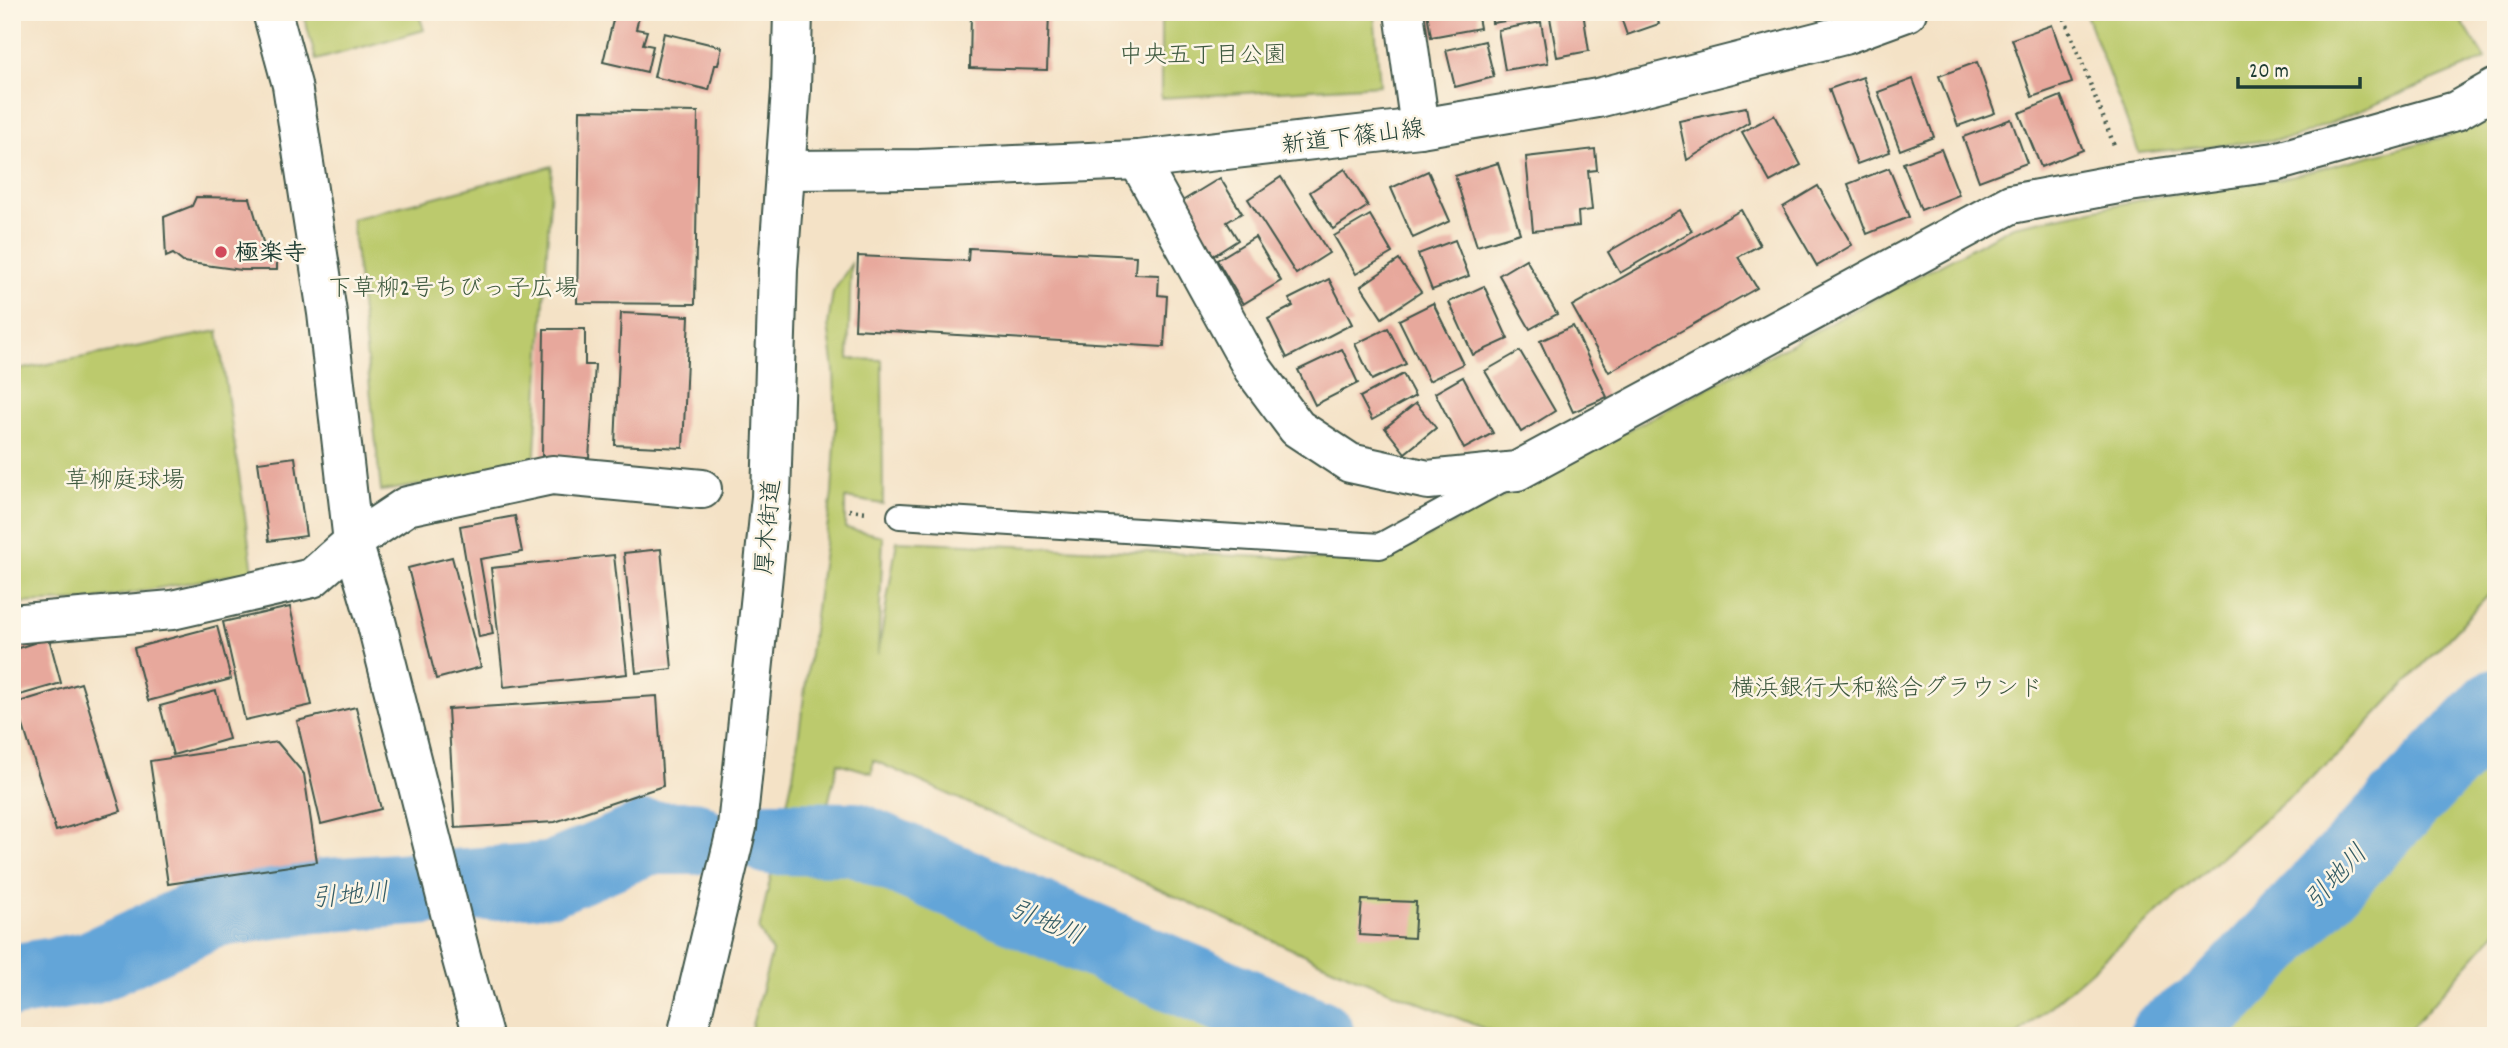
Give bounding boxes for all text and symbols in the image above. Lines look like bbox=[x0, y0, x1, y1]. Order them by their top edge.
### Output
park label: 中央五丁目公園 bbox=[1119, 40, 1287, 74]
scale bar bbox=[2238, 46, 2361, 90]
text: 20 m bbox=[2249, 58, 2289, 88]
street label: 新道下篠山線 bbox=[1280, 113, 1427, 165]
place label: 極楽寺 bbox=[235, 238, 307, 272]
marker: 極楽寺 bbox=[213, 244, 229, 260]
park label: 下草柳2号ちびっ子広場 bbox=[328, 273, 578, 307]
park label: 草柳庭球場 bbox=[65, 465, 185, 499]
street label: 厚木街道 bbox=[749, 478, 791, 577]
park label: 横浜銀行大和総合グラウンド bbox=[1731, 673, 2043, 707]
water label: 引地川 bbox=[2297, 837, 2378, 920]
water label: 引地川 bbox=[310, 876, 391, 919]
water label: 引地川 bbox=[1002, 892, 1089, 956]

